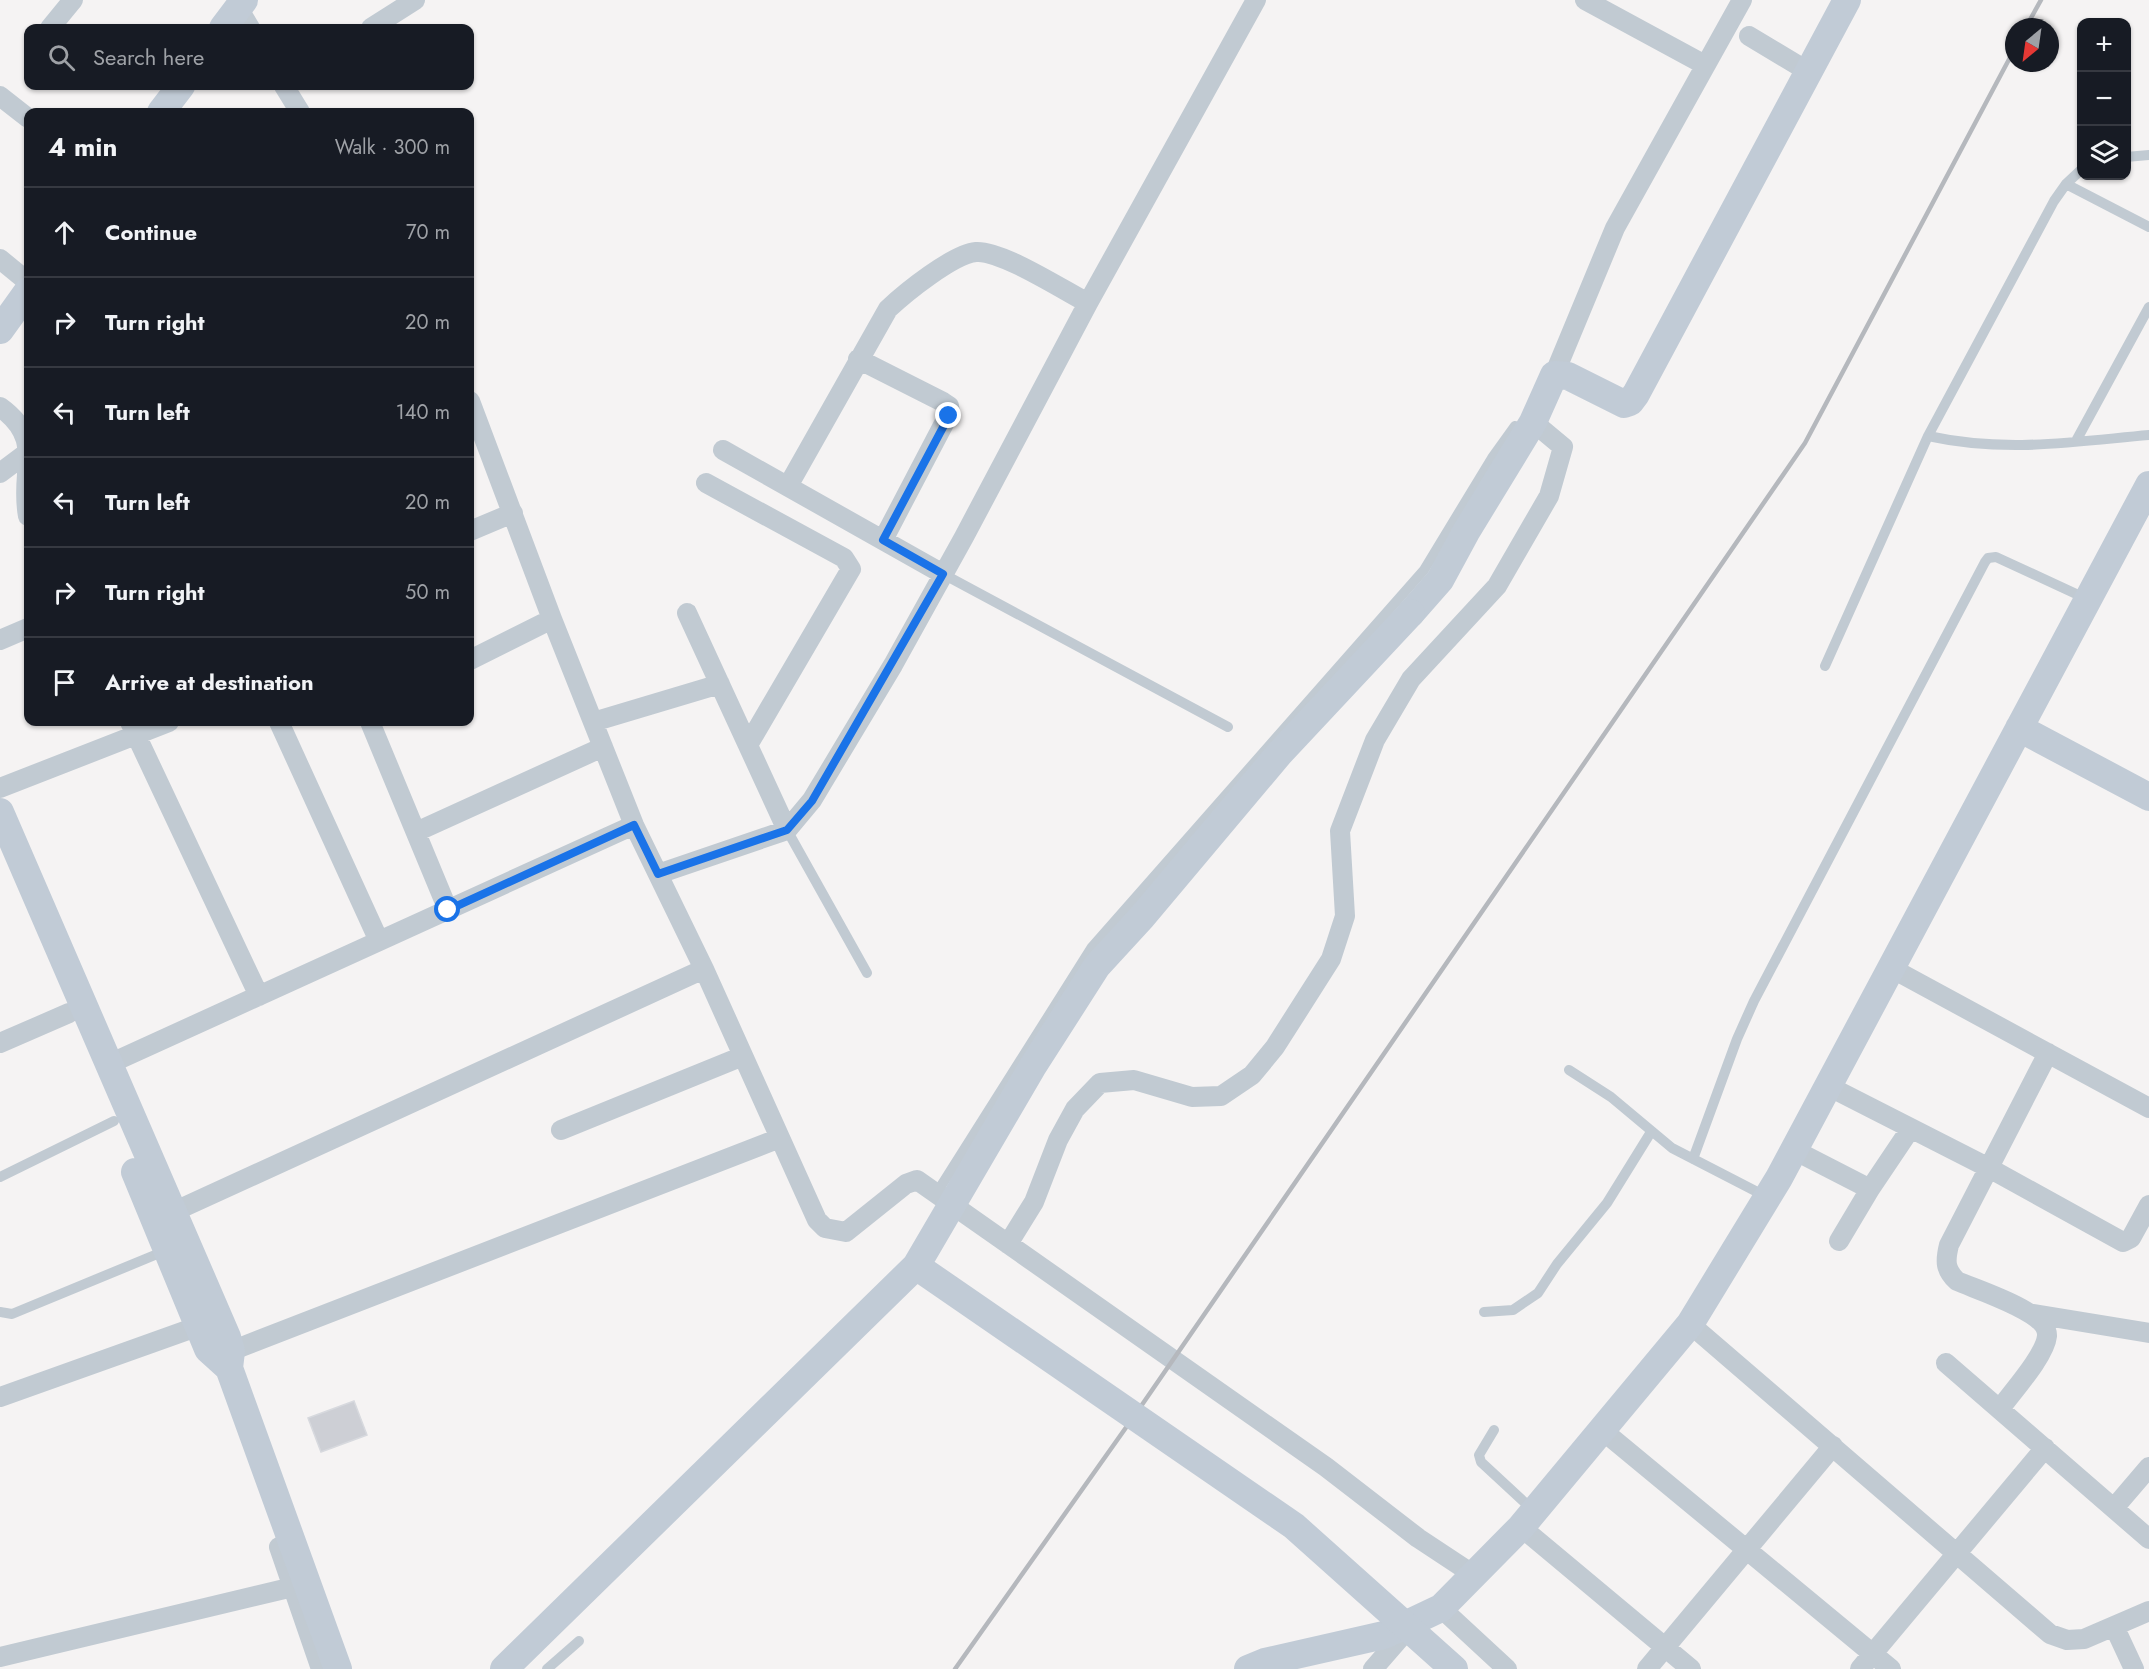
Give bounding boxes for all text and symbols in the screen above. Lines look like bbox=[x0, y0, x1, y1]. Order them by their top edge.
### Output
north arrow bbox=[2005, 18, 2059, 72]
map controls bbox=[2077, 18, 2131, 180]
button: + bbox=[2077, 18, 2131, 72]
search box bbox=[24, 24, 474, 90]
icon: search bbox=[45, 41, 78, 74]
text: Search here bbox=[93, 41, 204, 73]
button: − bbox=[2077, 72, 2131, 126]
button: layers bbox=[2077, 126, 2131, 180]
text: 4 min bbox=[48, 128, 117, 166]
text: Walk · 300 m bbox=[335, 133, 450, 162]
icon: ahead bbox=[48, 216, 81, 249]
text: Continue bbox=[105, 216, 197, 248]
text: 70 m bbox=[406, 218, 450, 247]
icon: right bbox=[48, 306, 81, 339]
text: Turn right bbox=[105, 306, 205, 338]
text: 20 m bbox=[405, 308, 450, 337]
icon: left bbox=[48, 396, 81, 429]
text: Turn left bbox=[105, 396, 190, 428]
text: 140 m bbox=[396, 398, 450, 427]
route end bbox=[935, 402, 961, 428]
icon: left bbox=[48, 486, 81, 519]
text: Turn left bbox=[105, 486, 190, 518]
text: 20 m bbox=[405, 488, 450, 517]
icon: right bbox=[48, 576, 81, 609]
text: Turn right bbox=[105, 576, 205, 608]
text: 50 m bbox=[405, 578, 450, 607]
icon: arrive bbox=[48, 666, 81, 699]
text: Arrive at destination bbox=[105, 666, 314, 698]
route start bbox=[434, 896, 460, 922]

